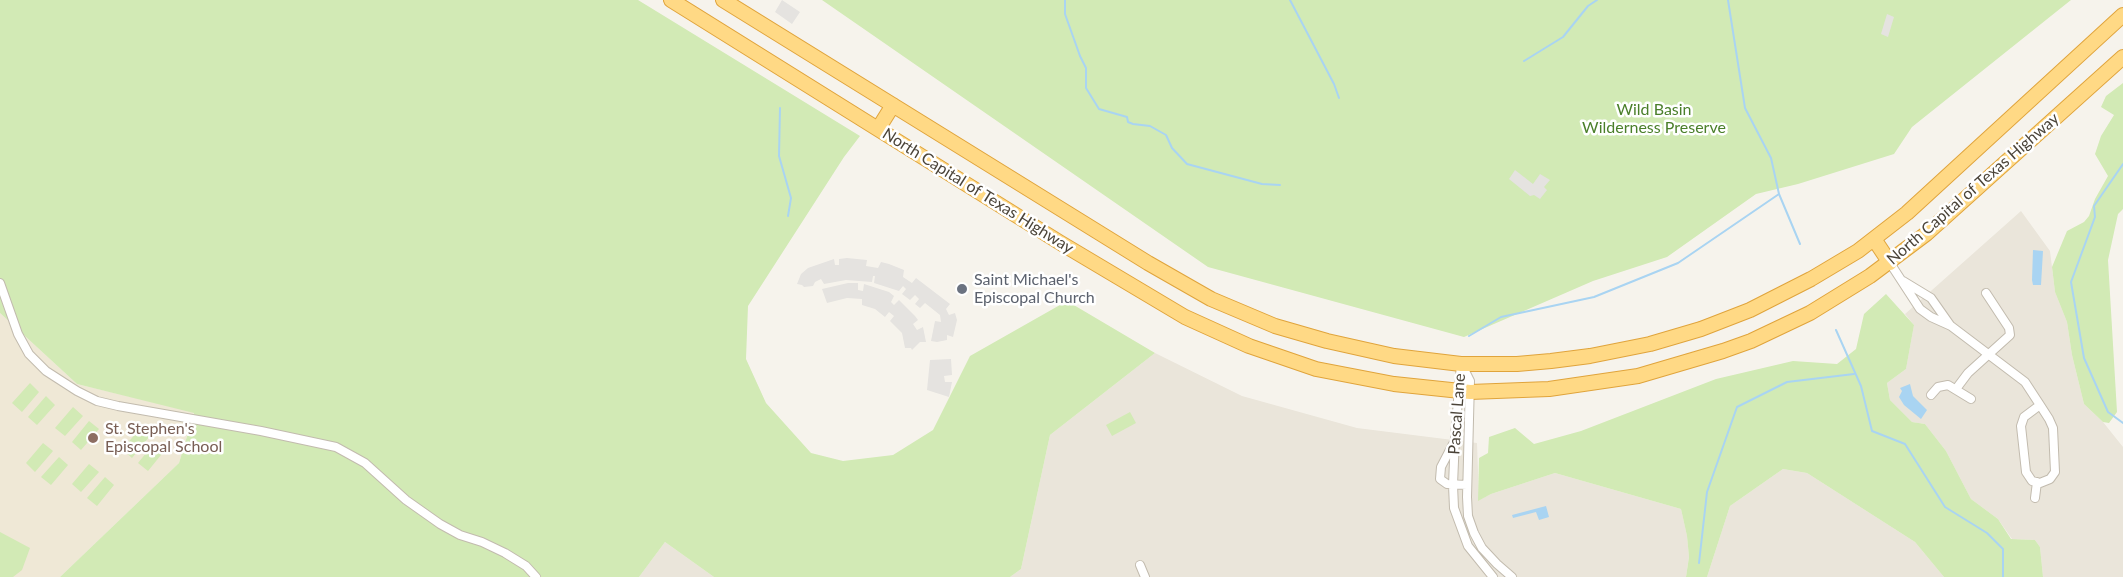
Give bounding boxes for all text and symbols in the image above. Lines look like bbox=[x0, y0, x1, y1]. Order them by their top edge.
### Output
park label: Wild Basin Wilderness Preserve bbox=[1582, 100, 1726, 138]
street label: North Capital of Texas Highway bbox=[1883, 109, 2063, 269]
street label: North Capital of Texas Highway bbox=[879, 124, 1077, 258]
place label: Saint Michael's Episcopal Church bbox=[974, 270, 1095, 308]
marker: Saint Michael's Episcopal Church bbox=[955, 282, 969, 296]
street label: Pascal Lane bbox=[1445, 373, 1469, 455]
place label: St. Stephen's Episcopal School bbox=[105, 419, 222, 457]
marker: St. Stephen's Episcopal School bbox=[86, 431, 100, 445]

